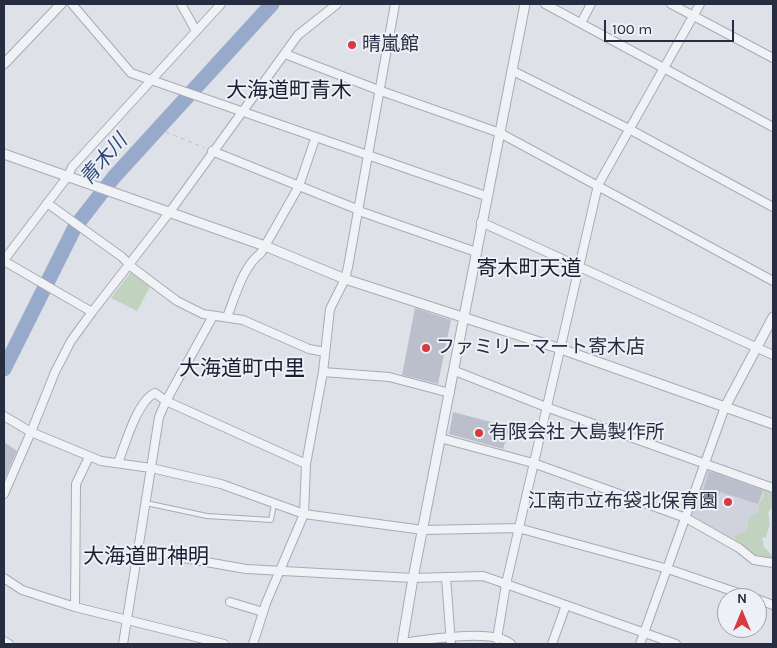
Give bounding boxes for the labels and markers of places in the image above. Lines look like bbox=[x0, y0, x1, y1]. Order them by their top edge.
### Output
place label: 晴嵐館 bbox=[362, 34, 419, 56]
marker: 晴嵐館 bbox=[346, 39, 358, 51]
place label: ファミリーマート寄木店 bbox=[436, 337, 645, 359]
marker: ファミリーマート寄木店 bbox=[420, 342, 432, 354]
place label: 有限会社 大島製作所 bbox=[489, 422, 665, 444]
marker: 有限会社 大島製作所 bbox=[473, 427, 485, 439]
place label: 江南市立布袋北保育園 bbox=[528, 491, 718, 513]
marker: 江南市立布袋北保育園 bbox=[722, 496, 734, 508]

